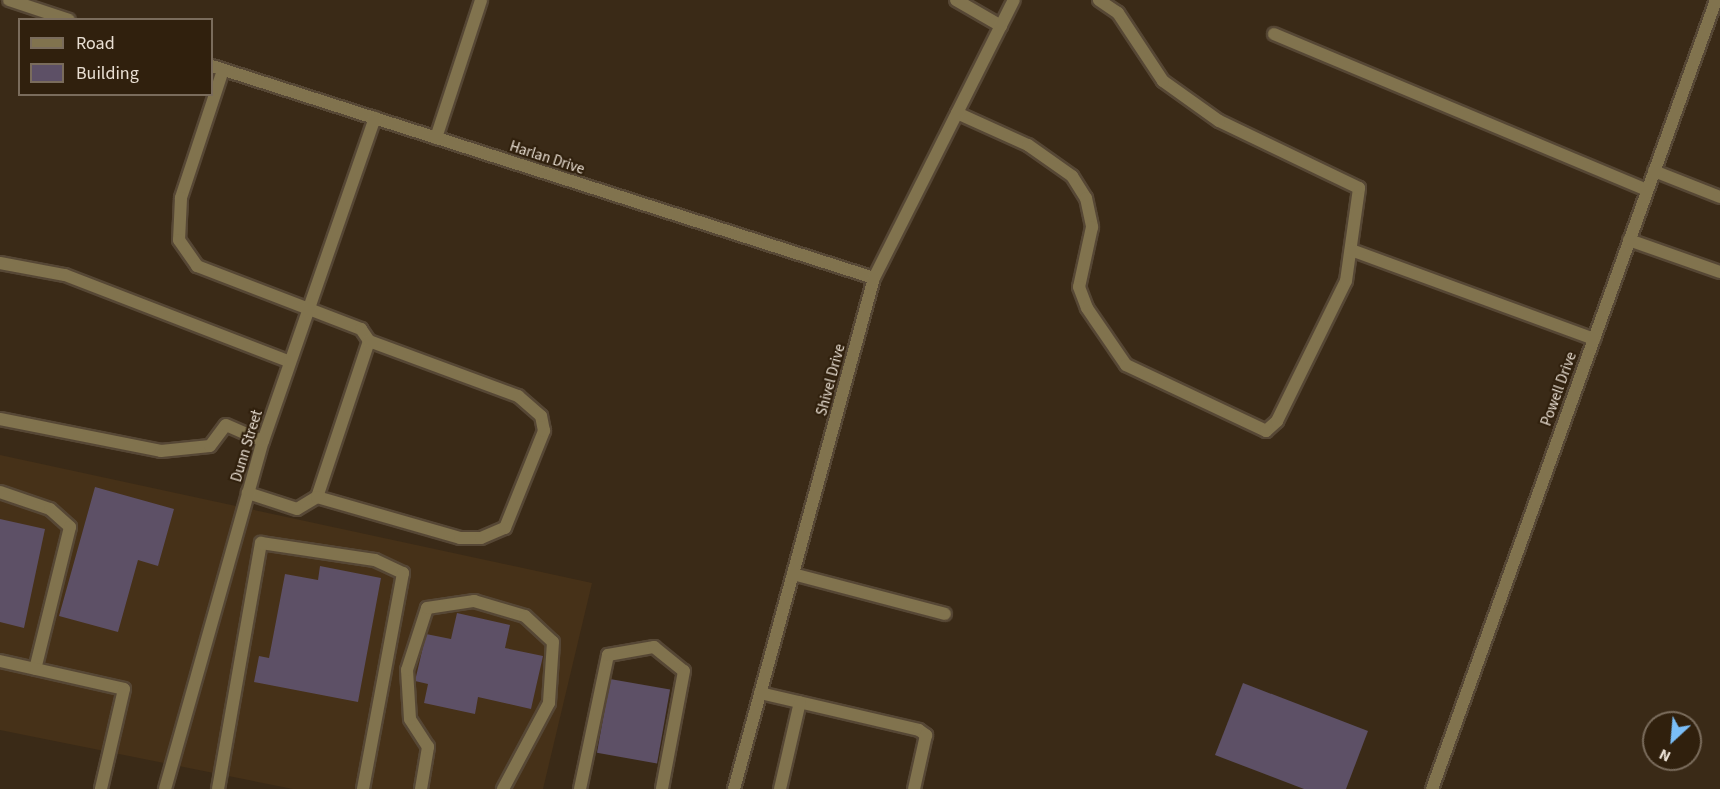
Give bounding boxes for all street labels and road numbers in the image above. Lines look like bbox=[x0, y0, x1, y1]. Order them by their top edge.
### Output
street label: Harlan Drive bbox=[507, 137, 587, 179]
street label: Shivel Drive bbox=[813, 342, 849, 418]
street label: Powell Drive bbox=[1537, 349, 1581, 429]
street label: Dunn Street bbox=[228, 408, 266, 484]

